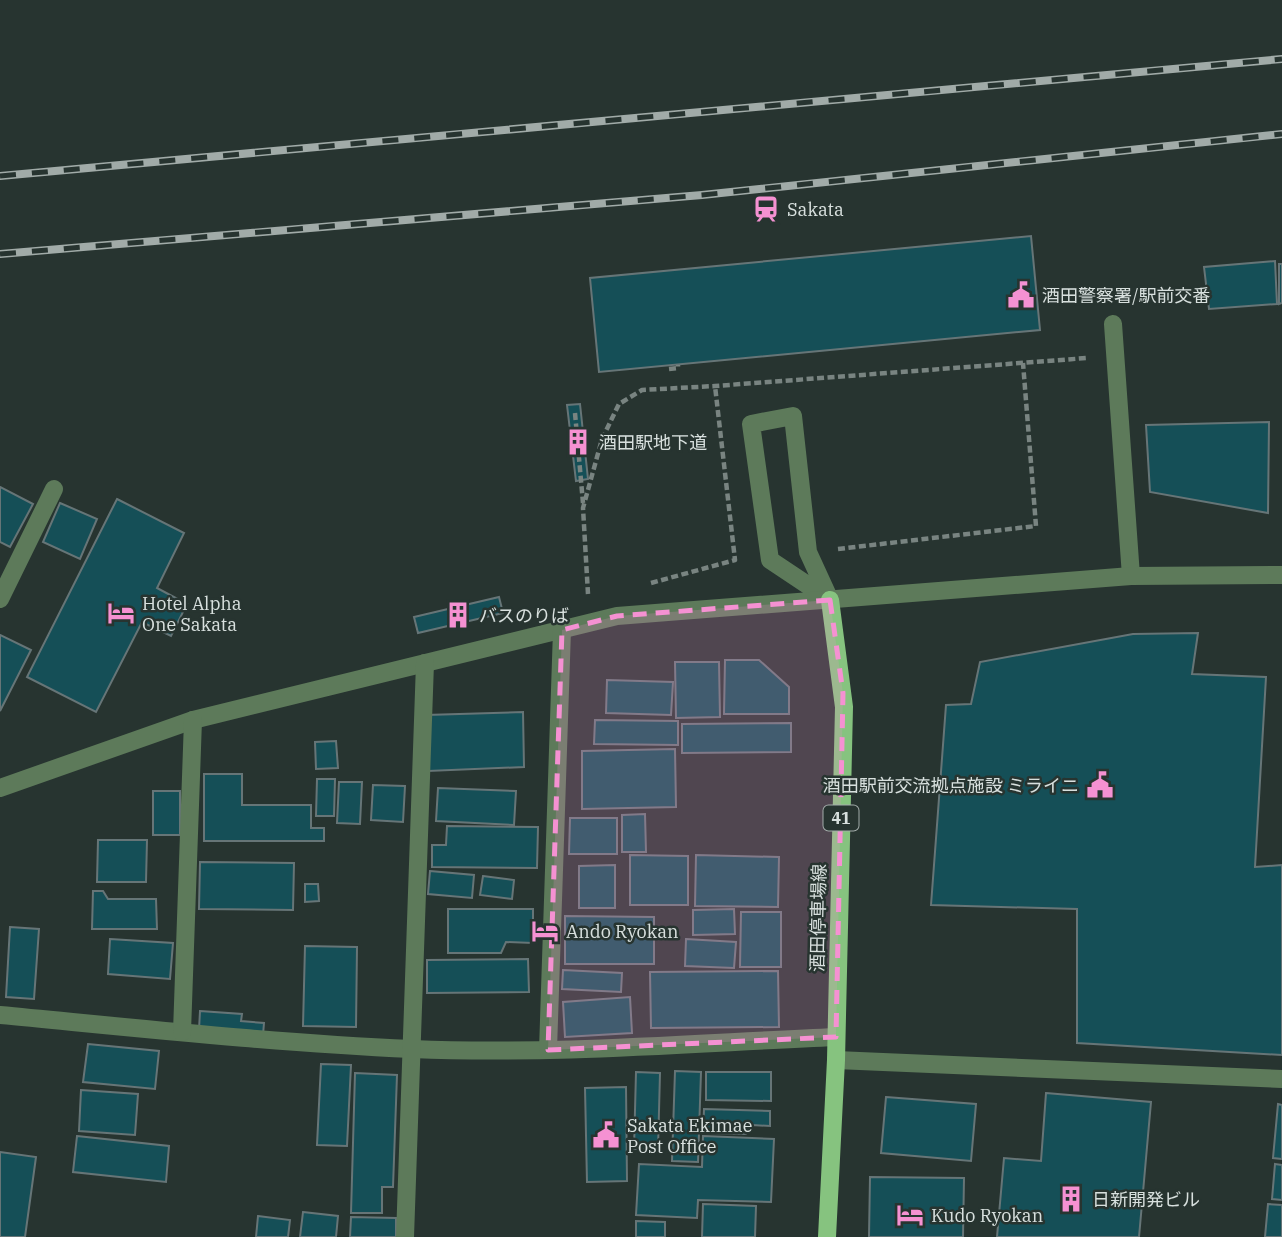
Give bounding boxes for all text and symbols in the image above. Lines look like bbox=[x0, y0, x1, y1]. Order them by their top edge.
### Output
station icon: Sakata bbox=[751, 194, 781, 224]
place label: Sakata bbox=[787, 198, 844, 221]
public building icon: 酒田警察署/駅前交番 bbox=[1006, 280, 1036, 310]
place label: 酒田警察署/駅前交番 bbox=[1042, 284, 1211, 307]
building icon: 酒田駅地下道 bbox=[563, 427, 593, 457]
place label: 酒田駅地下道 bbox=[599, 431, 707, 454]
place label: Hotel Alpha One Sakata bbox=[142, 592, 242, 636]
hotel icon: Hotel Alpha One Sakata bbox=[106, 598, 136, 628]
building icon: バスのりば bbox=[443, 600, 473, 630]
place label: バスのりば bbox=[479, 604, 569, 627]
public building icon: 酒田駅前交流拠点施設 ミライニ bbox=[1085, 770, 1115, 800]
place label: 酒田駅前交流拠点施設 ミライニ bbox=[823, 774, 1079, 797]
road number: 41 bbox=[824, 806, 858, 831]
street label: 酒田停車場線 bbox=[806, 864, 830, 972]
hotel icon: Ando Ryokan bbox=[530, 916, 560, 946]
place label: Ando Ryokan bbox=[566, 920, 679, 943]
place label: Sakata Ekimae Post Office bbox=[627, 1114, 752, 1158]
public building icon: Sakata Ekimae Post Office bbox=[591, 1120, 621, 1150]
building icon: 日新開発ビル bbox=[1056, 1184, 1086, 1214]
place label: 日新開発ビル bbox=[1092, 1188, 1200, 1211]
hotel icon: Kudo Ryokan bbox=[895, 1200, 925, 1230]
place label: Kudo Ryokan bbox=[931, 1204, 1043, 1227]

